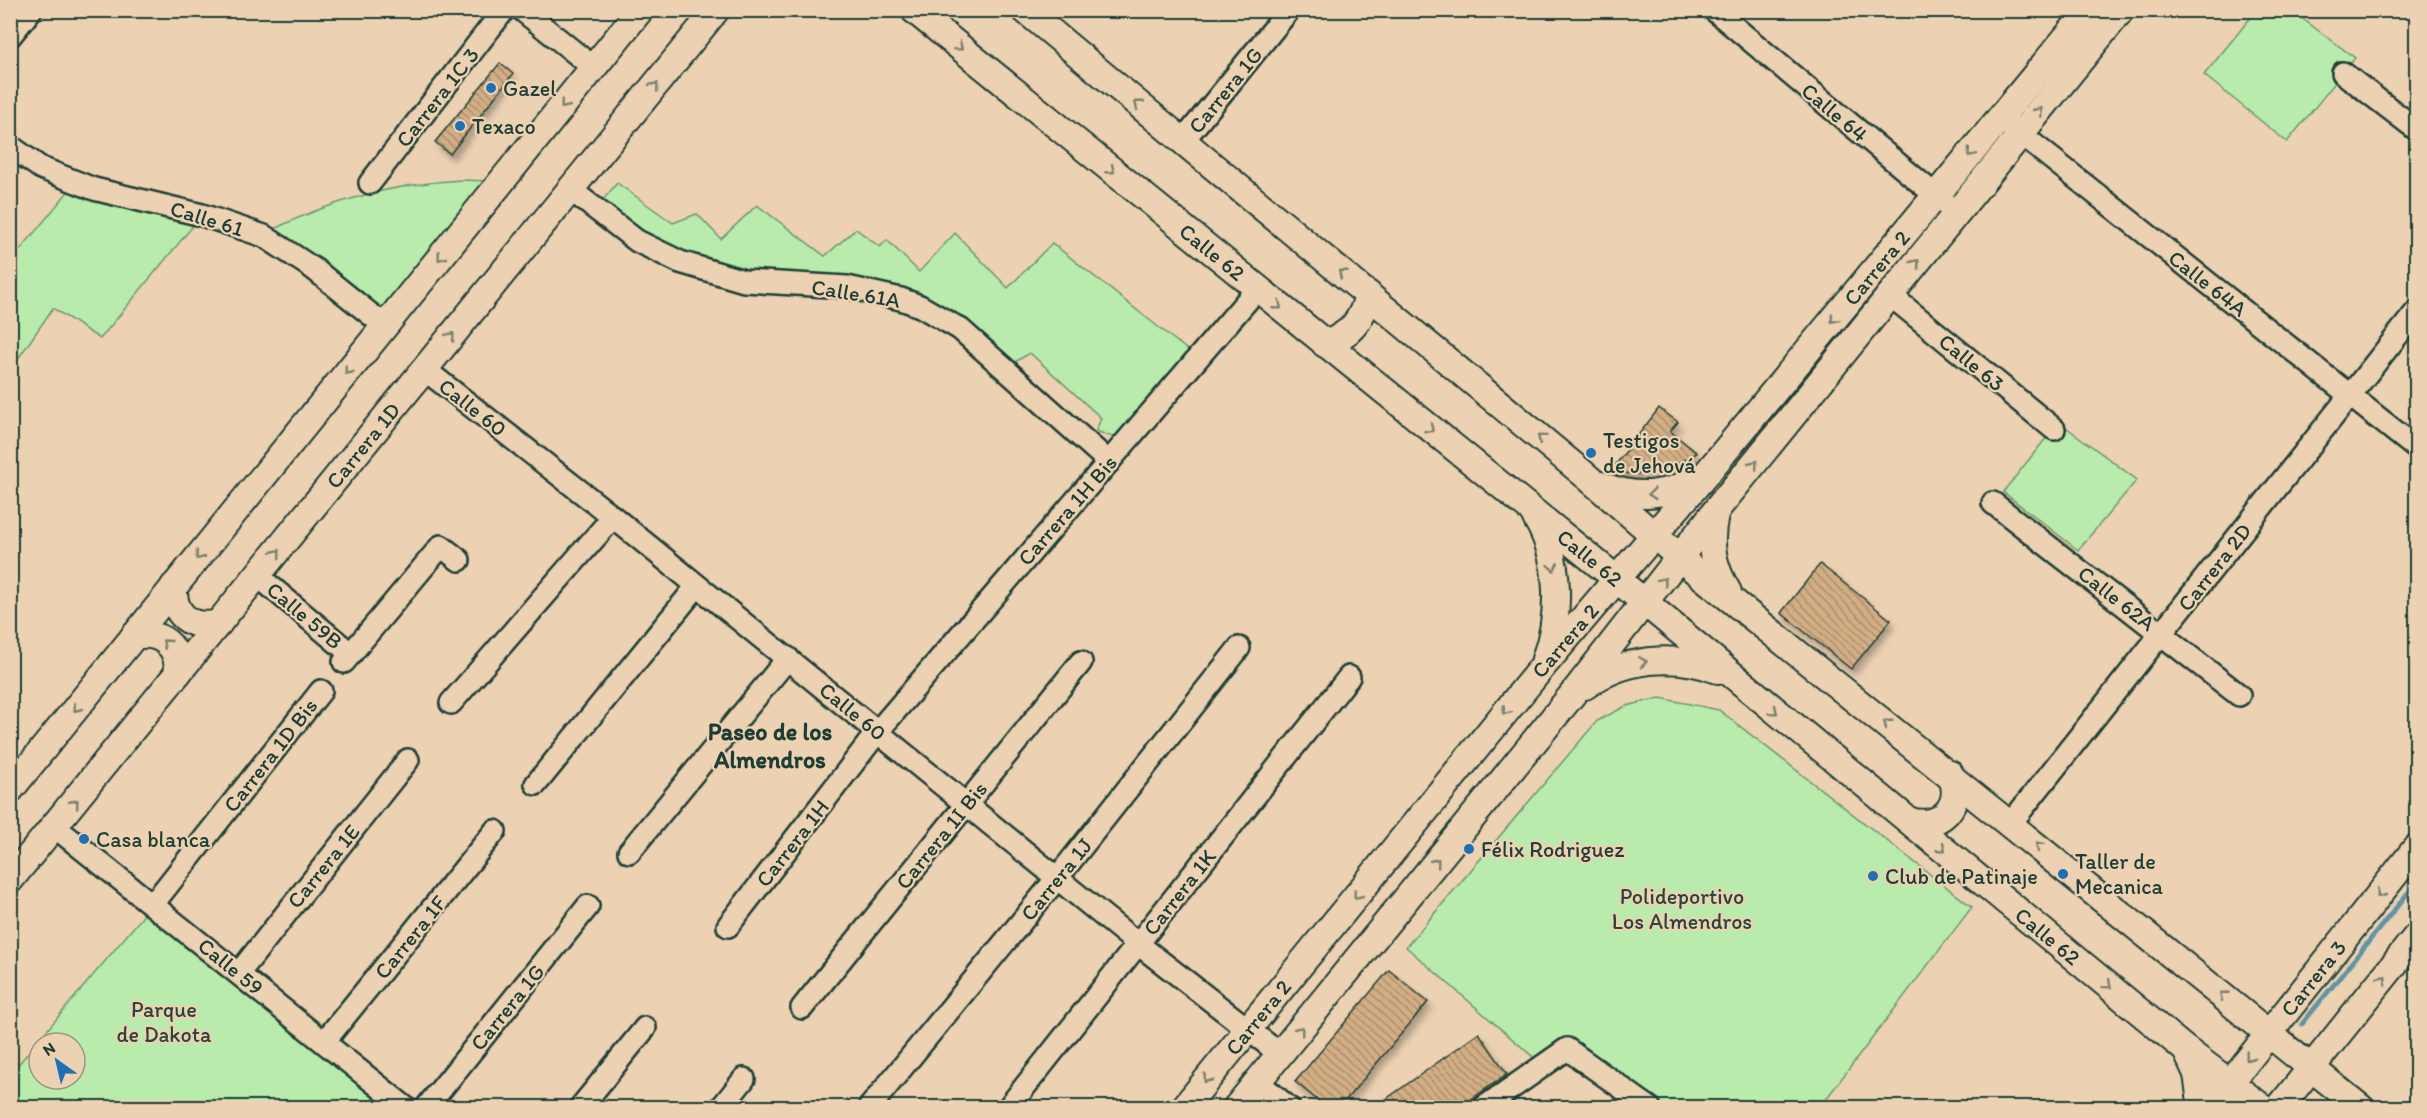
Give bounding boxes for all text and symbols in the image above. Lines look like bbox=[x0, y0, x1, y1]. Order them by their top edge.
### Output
one-way arrow bbox=[952, 40, 963, 51]
street label: Carrera 1C 3 bbox=[390, 42, 485, 153]
street label: Carrera 1G bbox=[1182, 42, 1268, 139]
place label: Gazel bbox=[503, 75, 557, 102]
street label: Calle 64 bbox=[1796, 77, 1873, 148]
marker: Gazel bbox=[484, 81, 498, 95]
one-way arrow bbox=[648, 82, 659, 93]
one-way arrow bbox=[561, 99, 572, 110]
one-way arrow bbox=[1134, 100, 1145, 111]
one-way arrow bbox=[2031, 107, 2042, 118]
place label: Texaco bbox=[472, 113, 536, 140]
marker: Texaco bbox=[453, 119, 467, 133]
one-way arrow bbox=[1968, 146, 1979, 157]
one-way arrow bbox=[1104, 163, 1115, 174]
street label: Calle 61 bbox=[167, 195, 247, 242]
street label: Calle 62 bbox=[1174, 217, 1251, 287]
street label: Carrera 2 bbox=[1838, 224, 1916, 311]
street label: Calle 64A bbox=[2163, 244, 2252, 322]
one-way arrow bbox=[438, 250, 449, 261]
one-way arrow bbox=[1909, 259, 1920, 270]
one-way arrow bbox=[1338, 269, 1349, 280]
street label: Calle 61A bbox=[810, 273, 902, 314]
one-way arrow bbox=[1271, 299, 1282, 310]
one-way arrow bbox=[1830, 312, 1841, 323]
street label: Calle 63 bbox=[1933, 328, 2010, 397]
one-way arrow bbox=[444, 332, 455, 343]
one-way arrow bbox=[345, 365, 356, 376]
street label: Calle 60 bbox=[433, 373, 512, 442]
street label: Carrera 1D bbox=[320, 397, 406, 494]
one-way arrow bbox=[1423, 422, 1434, 433]
place label: Testigos de Jehová bbox=[1603, 427, 1696, 479]
one-way arrow bbox=[1536, 434, 1547, 445]
marker: Testigos de Jehová bbox=[1584, 446, 1598, 460]
street label: Carrera 1H Bis bbox=[1012, 449, 1123, 571]
one-way arrow bbox=[1746, 460, 1757, 471]
one-way arrow bbox=[1647, 487, 1657, 500]
street label: Carrera 2D bbox=[2172, 518, 2257, 617]
street label: Calle 62 bbox=[1551, 523, 1628, 593]
one-way arrow bbox=[196, 549, 207, 560]
one-way arrow bbox=[269, 549, 280, 560]
street label: Calle 62A bbox=[2073, 560, 2161, 637]
one-way arrow bbox=[1546, 561, 1559, 571]
street label: Calle 59B bbox=[261, 576, 348, 655]
one-way arrow bbox=[1656, 576, 1667, 587]
street label: Carrera 2 bbox=[1526, 597, 1605, 684]
one-way arrow bbox=[162, 639, 173, 650]
one-way arrow bbox=[1639, 657, 1648, 669]
street label: Calle 60 bbox=[814, 676, 892, 747]
street label: Carrera 1D Bis bbox=[218, 693, 323, 818]
one-way arrow bbox=[73, 701, 84, 712]
one-way arrow bbox=[1503, 704, 1514, 715]
one-way arrow bbox=[1768, 704, 1779, 715]
district label: Paseo de los Almendros bbox=[708, 717, 833, 774]
one-way arrow bbox=[1883, 720, 1894, 731]
street label: Carrera 1I Bis bbox=[890, 776, 993, 895]
street label: Carrera 1H bbox=[750, 794, 835, 892]
one-way arrow bbox=[67, 799, 78, 810]
street label: Carrera 1E bbox=[281, 819, 366, 914]
place label: Casa blanca bbox=[96, 826, 211, 853]
marker: Casa blanca bbox=[77, 832, 91, 846]
street label: Carrera 1J bbox=[1015, 832, 1098, 926]
place label: Félix Rodriguez bbox=[1481, 836, 1624, 863]
one-way arrow bbox=[1935, 840, 1946, 851]
marker: Félix Rodriguez bbox=[1462, 842, 1476, 856]
one-way arrow bbox=[2035, 842, 2046, 853]
street label: Carrera 1K bbox=[1137, 844, 1222, 941]
place label: Taller de Mecanica bbox=[2075, 848, 2164, 900]
one-way arrow bbox=[1429, 858, 1440, 869]
place label: Club de Patinaje bbox=[1885, 863, 2038, 890]
marker: Taller de Mecanica bbox=[2056, 867, 2070, 881]
marker: Club de Patinaje bbox=[1866, 869, 1880, 883]
park label: Polideportivo Los Almendros bbox=[1612, 883, 1752, 935]
one-way arrow bbox=[2376, 887, 2387, 898]
one-way arrow bbox=[1353, 888, 1364, 899]
street label: Carrera 1F bbox=[369, 890, 453, 985]
street label: Calle 62 bbox=[2010, 901, 2086, 971]
street label: Calle 59 bbox=[192, 932, 269, 1001]
street label: Carrera 3 bbox=[2275, 934, 2352, 1022]
street label: Carrera 1G bbox=[464, 959, 550, 1056]
street label: Carrera 2 bbox=[1219, 974, 1297, 1061]
one-way arrow bbox=[2375, 975, 2386, 986]
one-way arrow bbox=[2101, 978, 2112, 989]
one-way arrow bbox=[2219, 992, 2230, 1003]
park label: Parque de Dakota bbox=[117, 996, 212, 1048]
one-way arrow bbox=[1292, 1026, 1303, 1037]
north arrow bbox=[27, 1031, 87, 1091]
text: N bbox=[39, 1038, 59, 1060]
one-way arrow bbox=[2245, 1051, 2256, 1062]
one-way arrow bbox=[1203, 1072, 1214, 1083]

